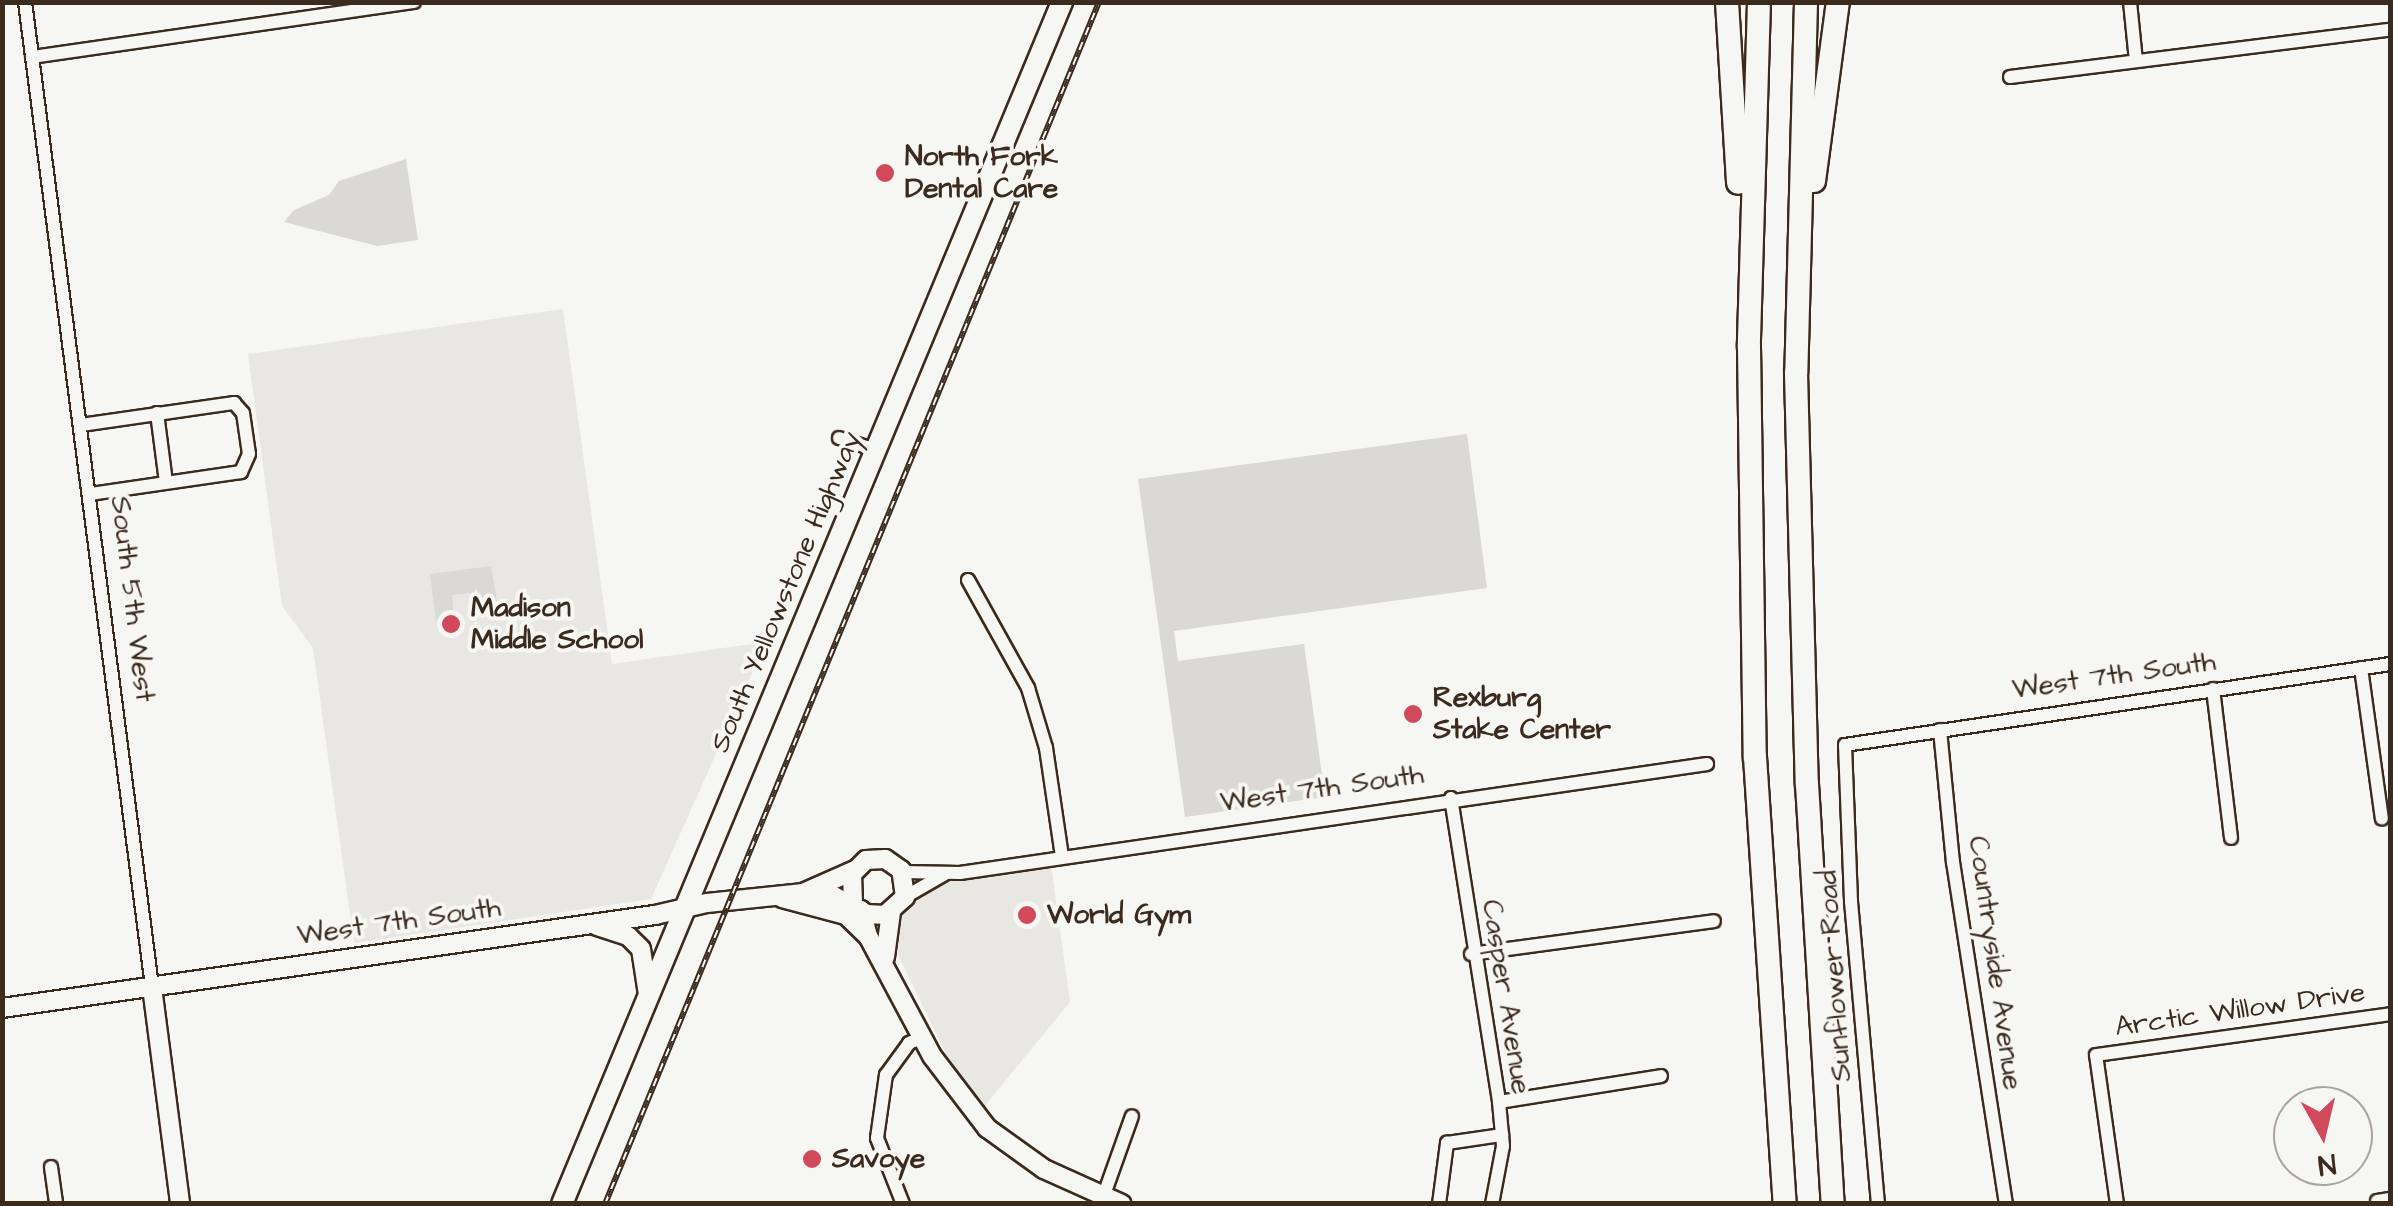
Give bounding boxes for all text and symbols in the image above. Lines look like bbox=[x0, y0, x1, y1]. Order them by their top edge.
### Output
place label: North Fork Dental Care bbox=[905, 140, 1058, 206]
marker: North Fork Dental Care bbox=[874, 162, 896, 184]
street label: South Yellowstone Highway bbox=[703, 427, 869, 757]
street label: South 5th West bbox=[103, 494, 161, 704]
place label: Madison Middle School bbox=[471, 591, 643, 657]
marker: Madison Middle School bbox=[440, 613, 462, 635]
street label: West 7th South bbox=[2010, 645, 2218, 707]
place label: Rexburg Stake Center bbox=[1433, 681, 1611, 747]
marker: Rexburg Stake Center bbox=[1402, 703, 1424, 725]
street label: West 7th South bbox=[1218, 758, 1426, 820]
street label: Countryside Avenue bbox=[1961, 834, 2029, 1092]
street label: Sunflower Road bbox=[1811, 869, 1859, 1083]
street label: West 7th South bbox=[295, 891, 503, 953]
street label: Casper Avenue bbox=[1474, 897, 1538, 1097]
place label: World Gym bbox=[1047, 898, 1191, 932]
marker: World Gym bbox=[1016, 904, 1038, 926]
street label: Arctic Willow Drive bbox=[2113, 976, 2367, 1044]
north arrow bbox=[2273, 1086, 2373, 1186]
place label: Savoye bbox=[832, 1142, 925, 1176]
text: N bbox=[2316, 1144, 2338, 1185]
marker: Savoye bbox=[801, 1148, 823, 1170]

